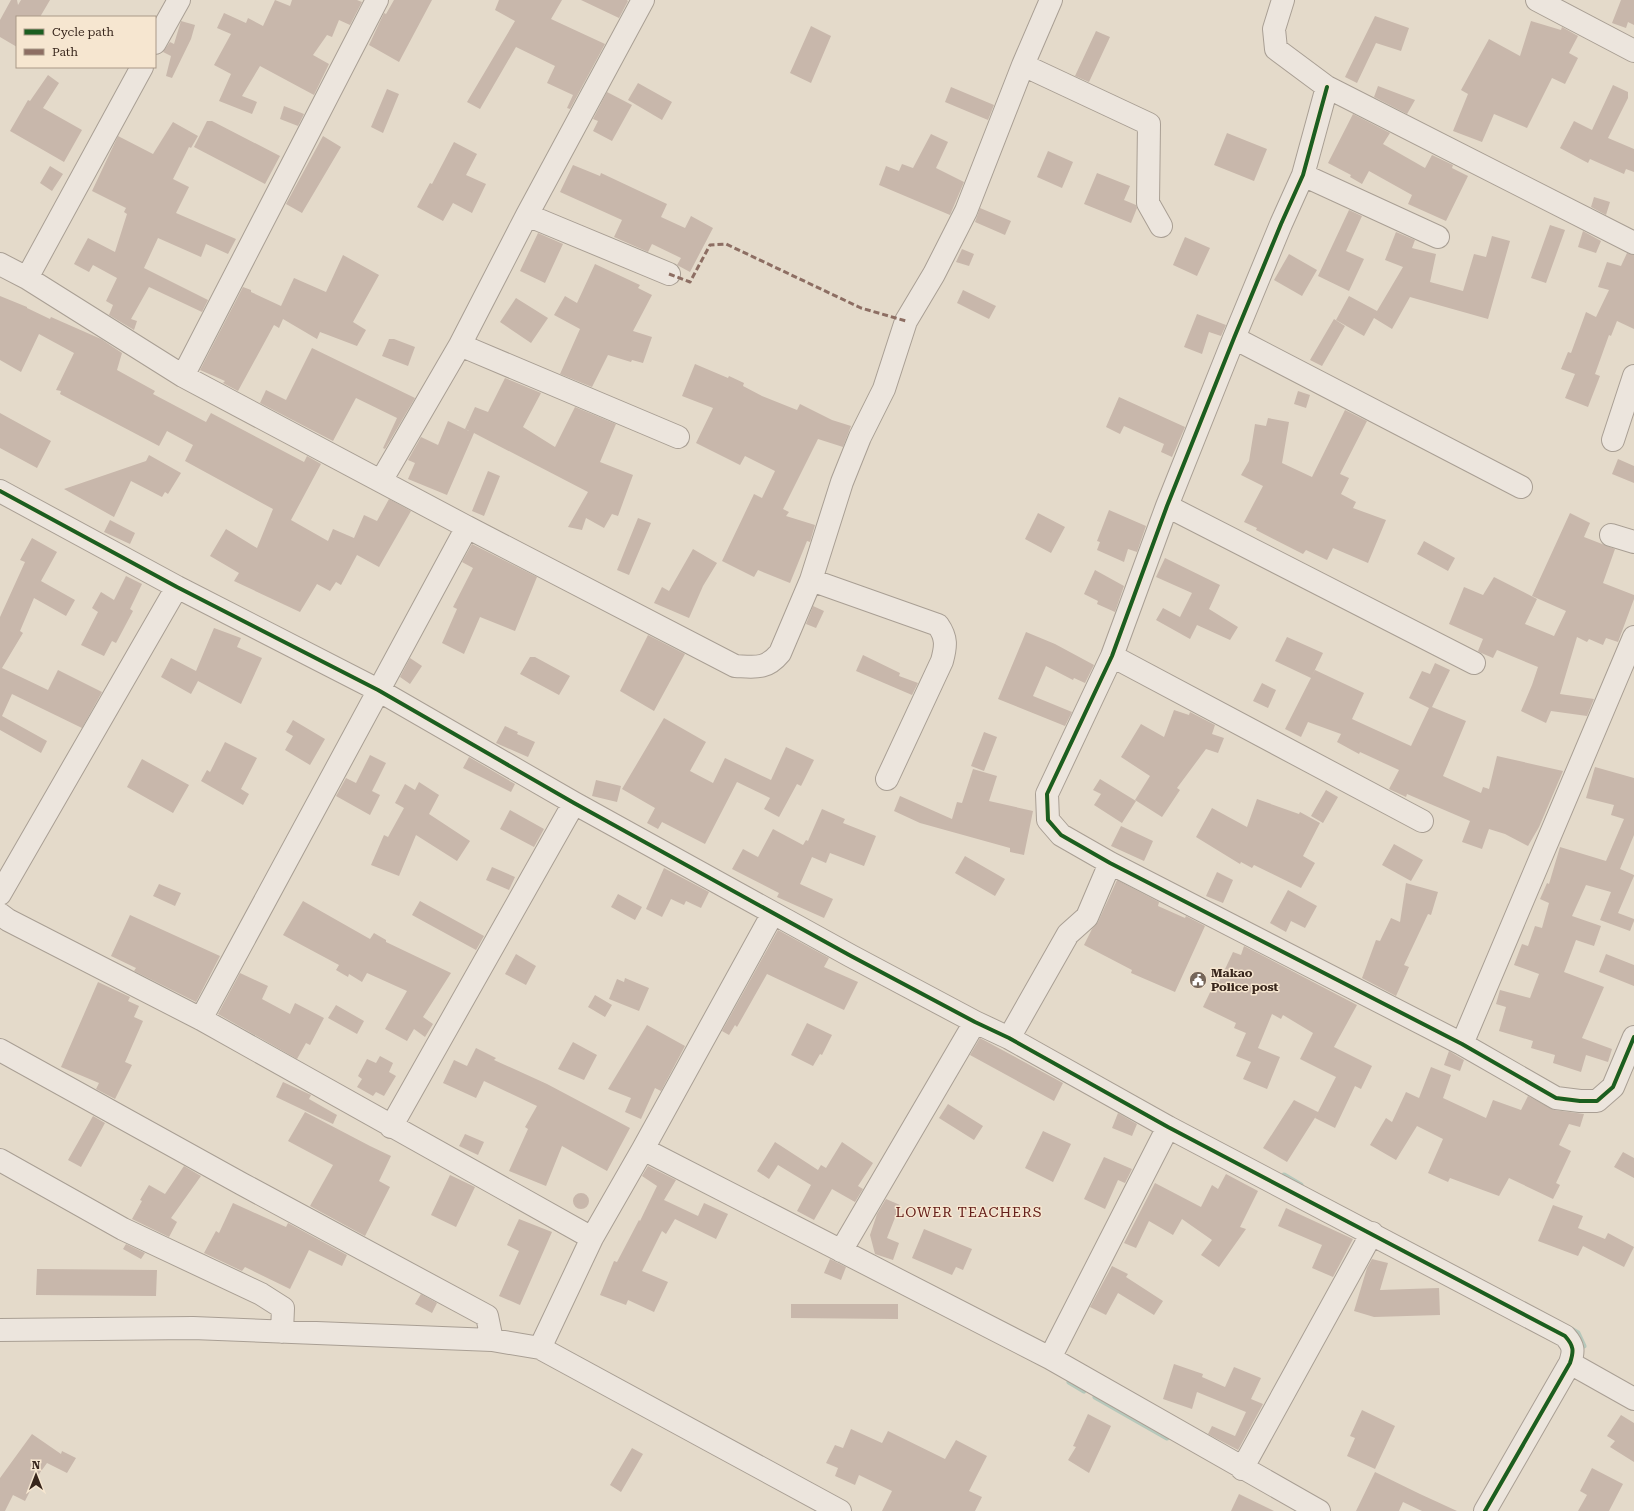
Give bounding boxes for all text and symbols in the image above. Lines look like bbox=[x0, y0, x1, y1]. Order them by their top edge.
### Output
legend bbox=[16, 16, 156, 68]
text: Cycle path bbox=[52, 25, 114, 39]
text: Path bbox=[52, 45, 78, 59]
place label: Makao Police post bbox=[1211, 966, 1279, 994]
public building icon: Makao Police post bbox=[1188, 970, 1208, 990]
district label: LOWER TEACHERS bbox=[895, 1204, 1043, 1220]
north arrow bbox=[16, 1455, 56, 1495]
text: N bbox=[32, 1459, 41, 1472]

